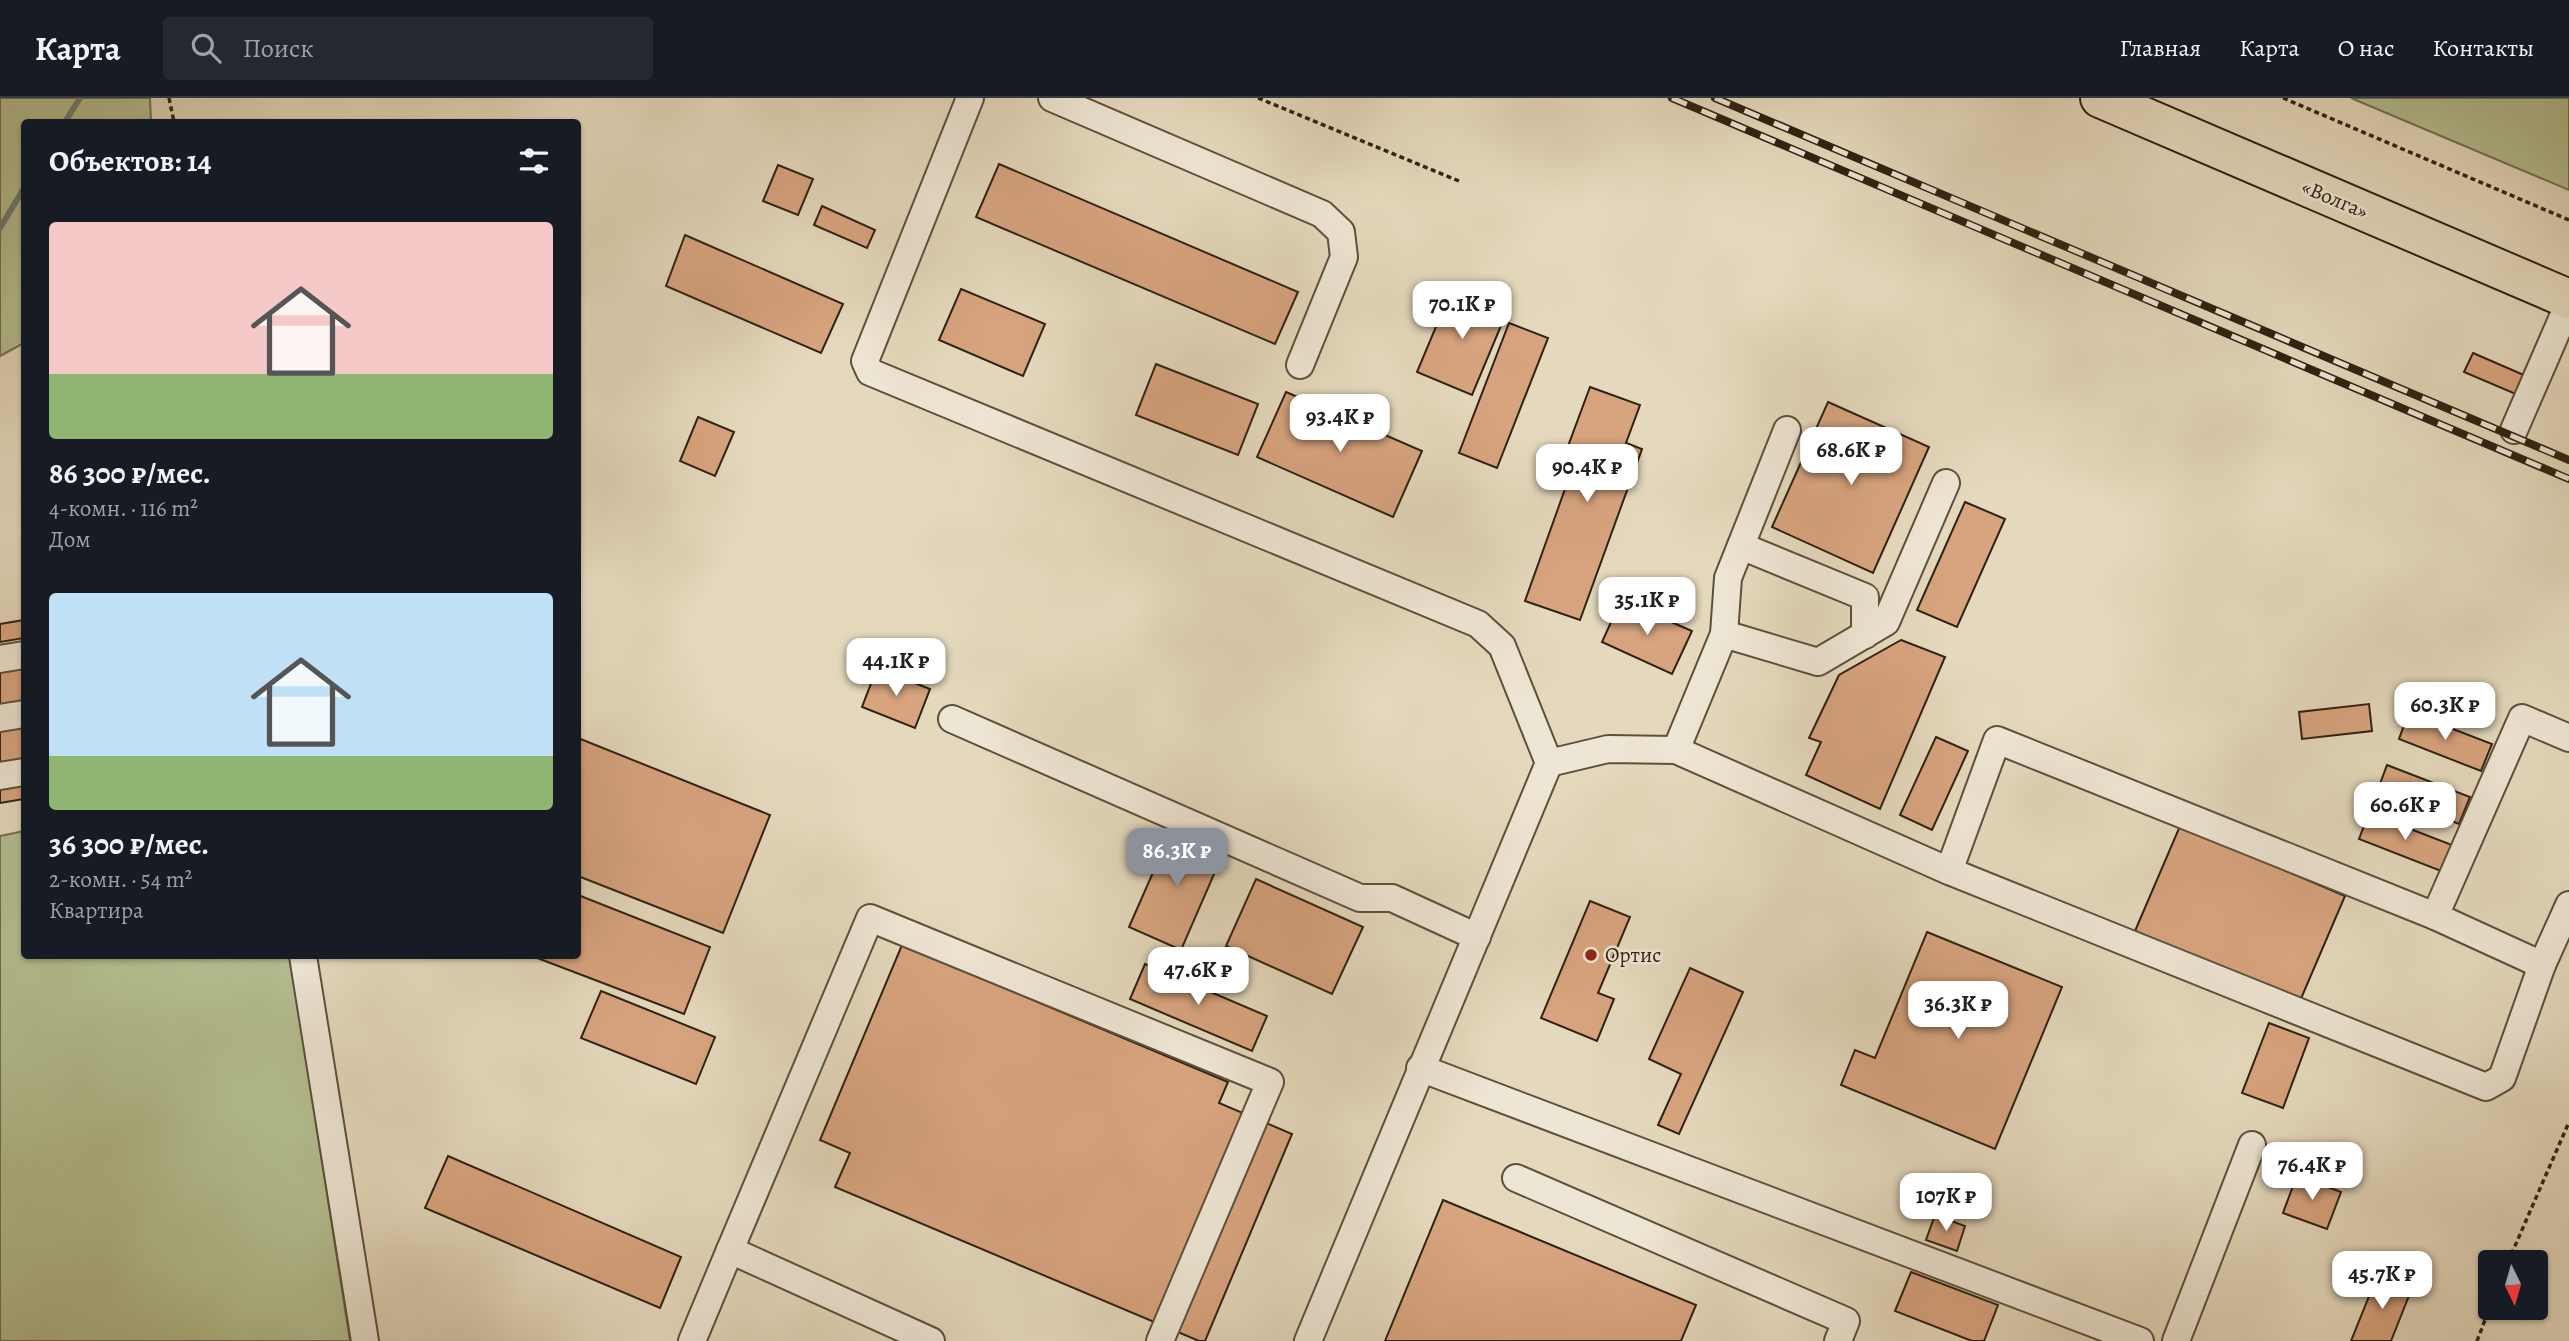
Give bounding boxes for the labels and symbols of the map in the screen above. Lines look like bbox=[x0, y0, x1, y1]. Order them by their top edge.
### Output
street label: «Волга» bbox=[2297, 172, 2373, 226]
pin: 70.1K ₽ bbox=[1397, 282, 1527, 341]
pin: 93.4K ₽ bbox=[1275, 394, 1405, 454]
pin: 68.6K ₽ bbox=[1786, 428, 1916, 487]
pin: 90.4K ₽ bbox=[1522, 444, 1652, 504]
pin: 35.1K ₽ bbox=[1582, 578, 1712, 637]
pin: 44.1K ₽ bbox=[831, 638, 961, 698]
pin: 60.3K ₽ bbox=[2380, 682, 2510, 742]
pin: 60.6K ₽ bbox=[2340, 782, 2470, 842]
pin: 86.3K ₽ bbox=[1112, 828, 1242, 888]
place label: Ортис bbox=[1605, 941, 1661, 969]
marker: Ортис bbox=[1583, 947, 1599, 963]
pin: 47.6K ₽ bbox=[1133, 948, 1263, 1007]
pin: 36.3K ₽ bbox=[1893, 982, 2023, 1041]
pin: 76.4K ₽ bbox=[2247, 1142, 2377, 1202]
pin: 107K ₽ bbox=[1889, 1174, 2003, 1233]
north arrow bbox=[2478, 1250, 2548, 1320]
pin: 45.7K ₽ bbox=[2317, 1252, 2447, 1311]

